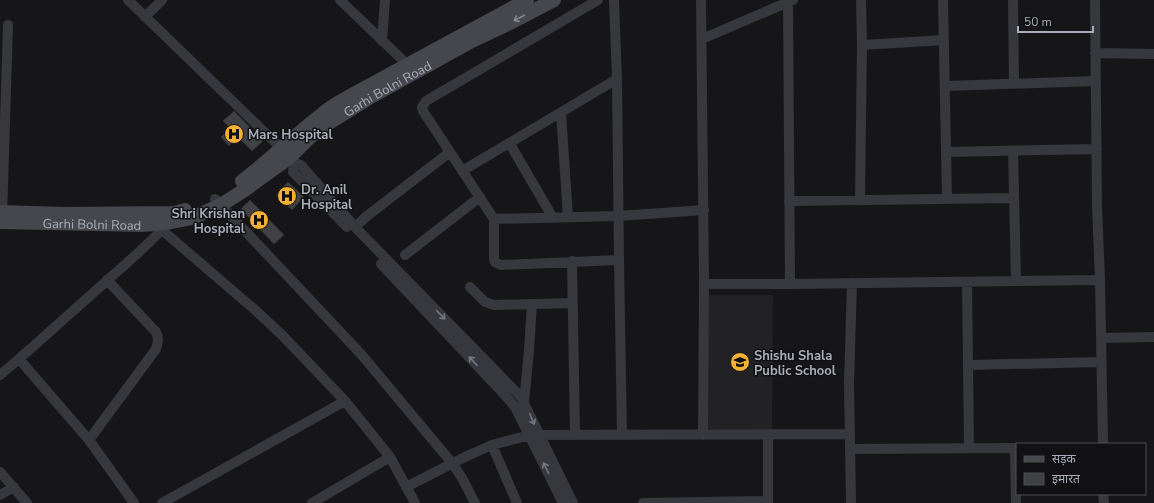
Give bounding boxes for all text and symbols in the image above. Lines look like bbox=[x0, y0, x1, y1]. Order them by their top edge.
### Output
scale bar bbox=[1018, 8, 1093, 34]
text: 50 m bbox=[1024, 14, 1052, 30]
one-way arrow bbox=[514, 15, 526, 23]
street label: Garhi Bolni Road bbox=[340, 57, 435, 122]
hospital icon: Mars Hospital bbox=[223, 123, 245, 145]
place label: Mars Hospital bbox=[248, 126, 333, 144]
place label: Dr. Anil Hospital bbox=[301, 181, 353, 214]
hospital icon: Dr. Anil Hospital bbox=[276, 185, 298, 207]
place label: Shri Krishan Hospital bbox=[172, 205, 246, 238]
hospital icon: Shri Krishan Hospital bbox=[248, 209, 270, 231]
street label: Garhi Bolni Road bbox=[42, 215, 141, 235]
one-way arrow bbox=[436, 310, 446, 320]
place label: Shishu Shala Public School bbox=[754, 347, 837, 380]
school or university icon: Shishu Shala Public School bbox=[729, 351, 751, 373]
one-way arrow bbox=[469, 357, 478, 367]
one-way arrow bbox=[529, 413, 536, 425]
legend bbox=[1016, 443, 1146, 495]
text: सड़क bbox=[1052, 451, 1077, 467]
one-way arrow bbox=[542, 462, 549, 474]
text: इमारत bbox=[1052, 471, 1081, 487]

